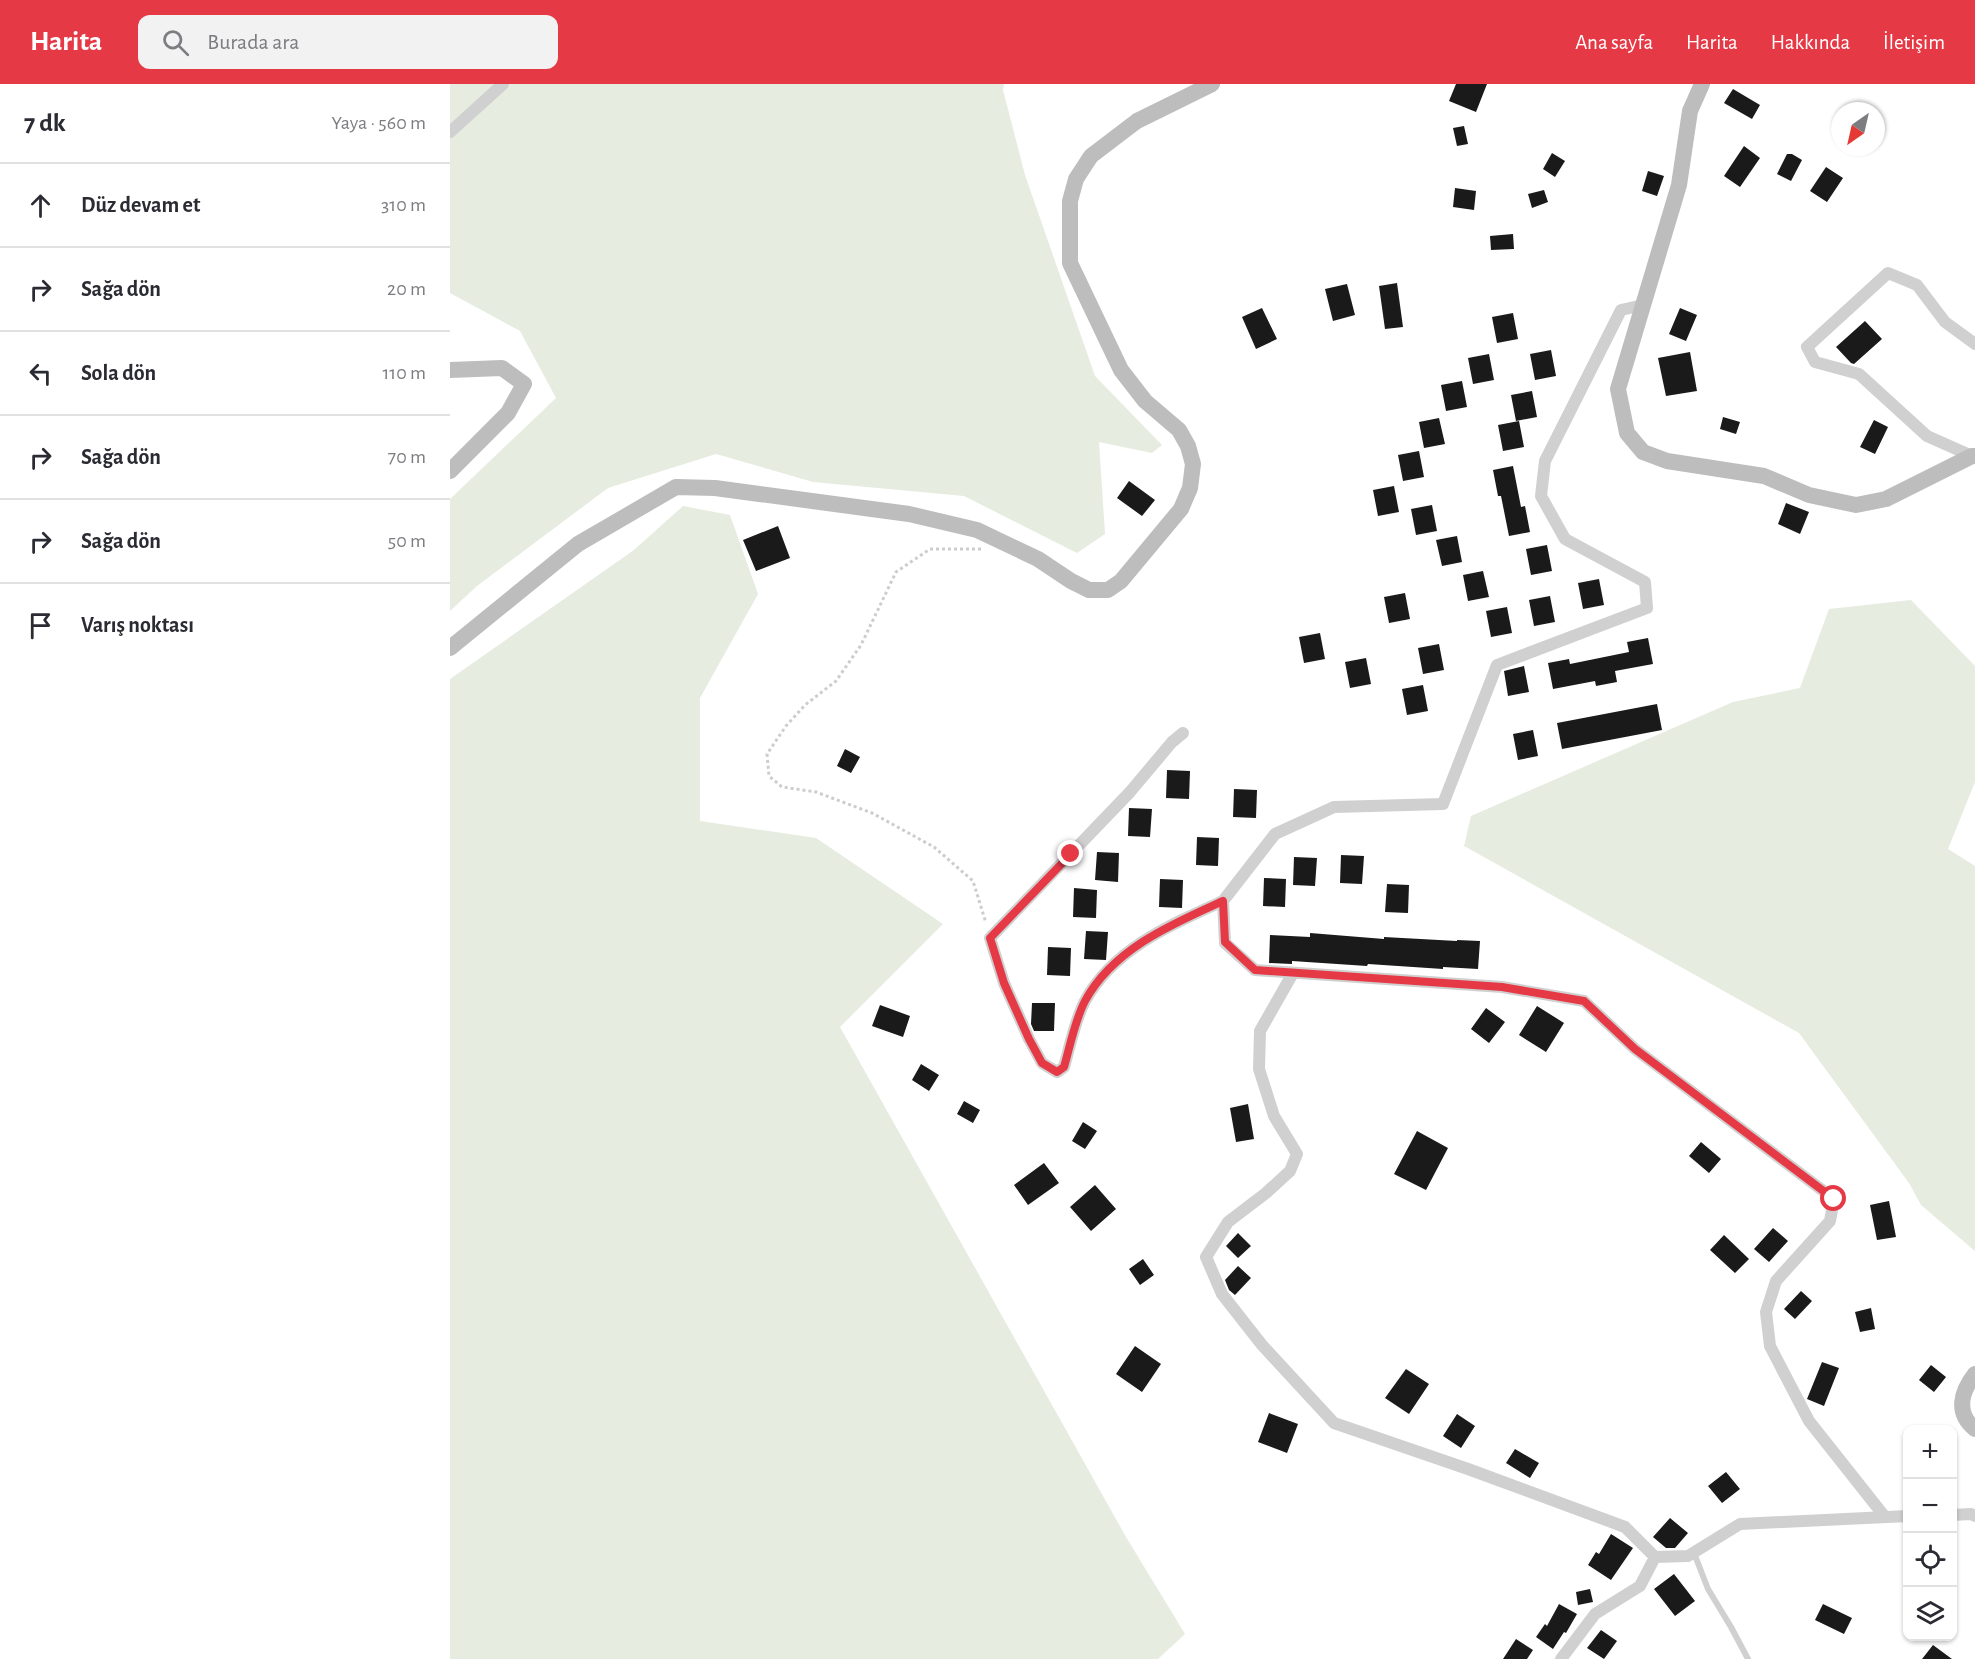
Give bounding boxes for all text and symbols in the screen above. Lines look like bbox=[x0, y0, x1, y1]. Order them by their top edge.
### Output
search box bbox=[138, 15, 558, 69]
icon: search bbox=[159, 26, 192, 59]
text: Harita bbox=[30, 28, 102, 56]
text: Burada ara bbox=[207, 31, 299, 53]
text: Ana sayfa bbox=[1575, 32, 1653, 53]
text: Harita bbox=[1686, 32, 1738, 53]
text: Hakkında bbox=[1771, 32, 1850, 53]
text: İletişim bbox=[1883, 32, 1945, 53]
north arrow bbox=[1831, 102, 1885, 156]
text: 7 dk bbox=[24, 110, 66, 136]
text: Yaya · 560 m bbox=[331, 113, 426, 133]
icon: ahead bbox=[24, 189, 57, 222]
text: Düz devam et bbox=[81, 194, 200, 216]
text: 310 m bbox=[381, 195, 426, 215]
icon: right bbox=[24, 273, 57, 306]
text: Sağa dön bbox=[81, 278, 161, 300]
text: 20 m bbox=[387, 279, 426, 299]
icon: left bbox=[24, 357, 57, 390]
text: Sola dön bbox=[81, 362, 156, 384]
text: 110 m bbox=[382, 363, 426, 383]
icon: right bbox=[24, 441, 57, 474]
text: Sağa dön bbox=[81, 446, 161, 468]
text: 70 m bbox=[388, 447, 426, 467]
icon: right bbox=[24, 525, 57, 558]
text: Sağa dön bbox=[81, 530, 161, 552]
text: 50 m bbox=[388, 531, 426, 551]
icon: arrive bbox=[24, 609, 57, 642]
text: Varış noktası bbox=[81, 614, 194, 636]
route end bbox=[1057, 840, 1083, 866]
route start bbox=[1820, 1185, 1846, 1211]
map controls bbox=[1903, 1425, 1957, 1641]
button: + bbox=[1903, 1425, 1957, 1479]
button: − bbox=[1903, 1479, 1957, 1533]
button: locate bbox=[1903, 1533, 1957, 1587]
button: layers bbox=[1903, 1587, 1957, 1641]

